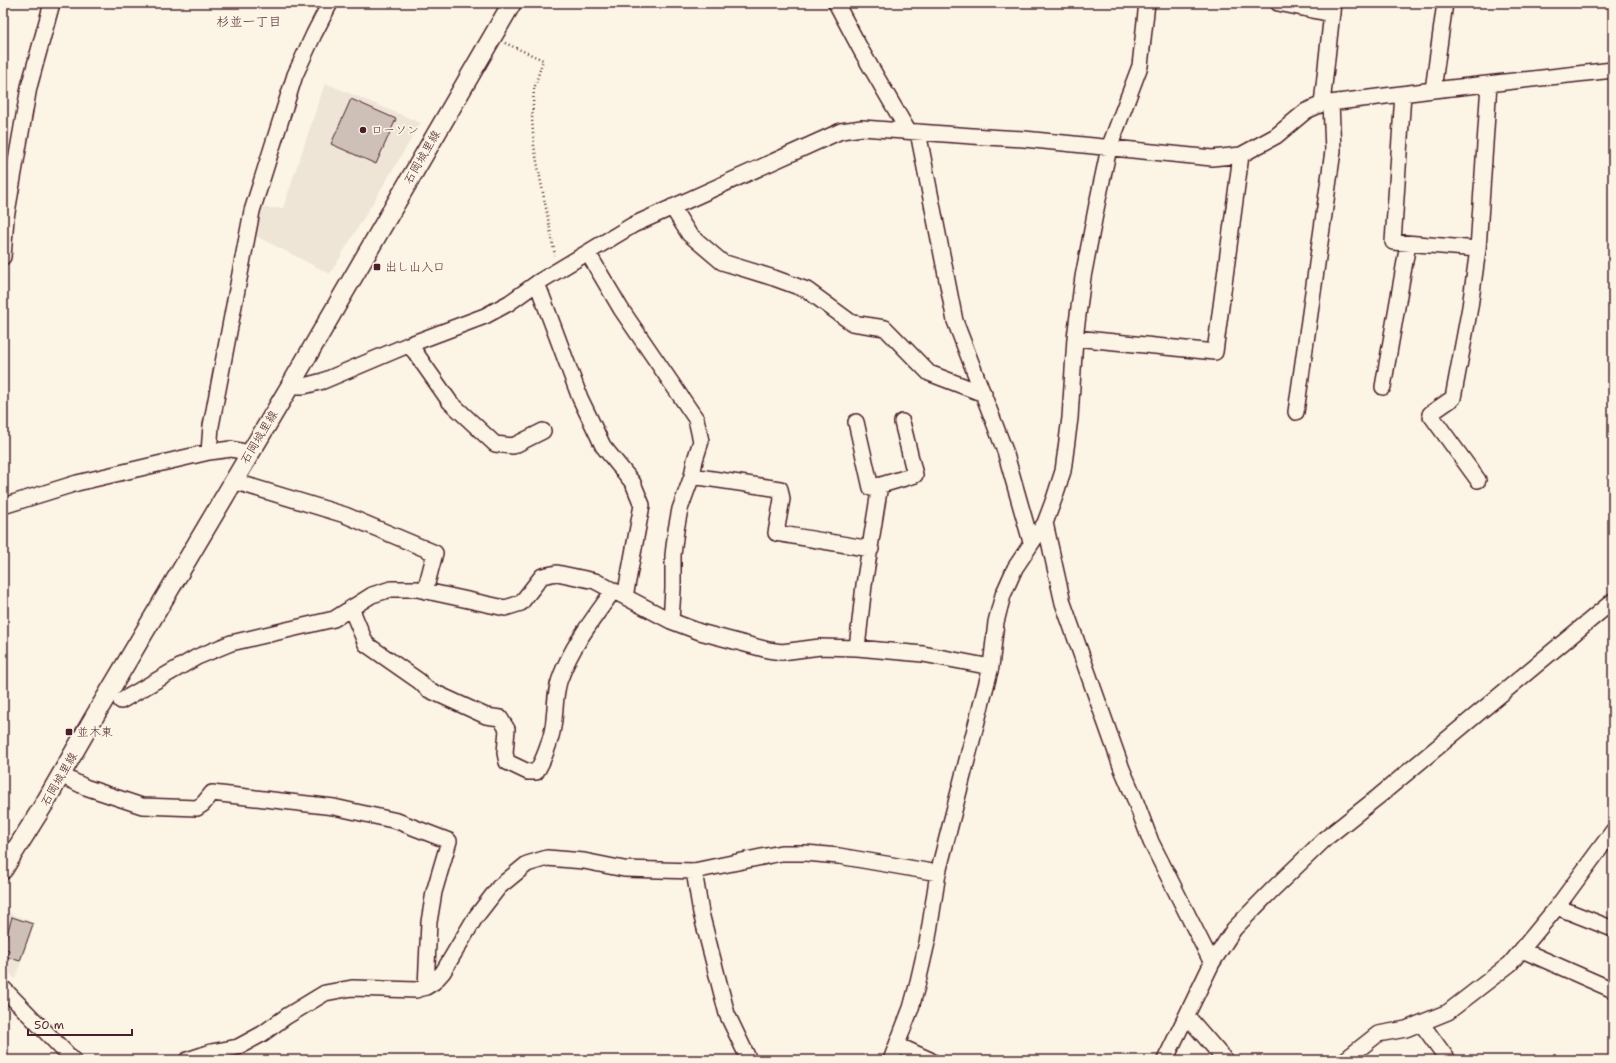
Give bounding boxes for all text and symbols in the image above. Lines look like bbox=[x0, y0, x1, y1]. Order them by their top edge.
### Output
district label: 杉並一丁目 bbox=[216, 13, 282, 30]
place label: ローソン bbox=[371, 122, 419, 138]
marker: ローソン bbox=[358, 125, 368, 135]
street label: 石岡城里線 bbox=[400, 127, 444, 187]
place label: 出し山入口 bbox=[385, 259, 445, 275]
marker: 出し山入口 bbox=[372, 262, 382, 272]
street label: 石岡城里線 bbox=[237, 407, 281, 467]
place label: 並木東 bbox=[77, 724, 113, 740]
marker: 並木東 bbox=[64, 727, 74, 737]
street label: 石岡城里線 bbox=[37, 749, 81, 809]
scale bar bbox=[28, 1011, 132, 1037]
text: 50 m bbox=[34, 1017, 64, 1033]

